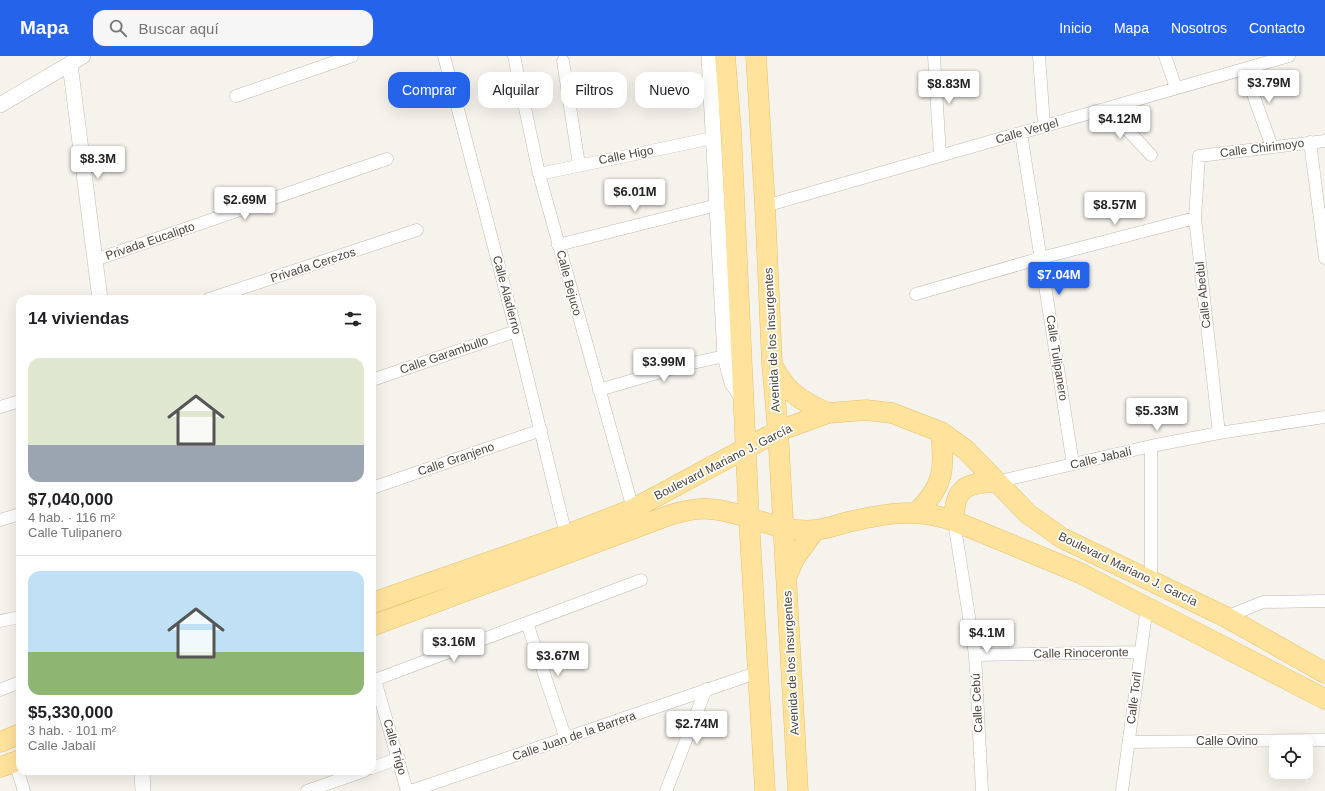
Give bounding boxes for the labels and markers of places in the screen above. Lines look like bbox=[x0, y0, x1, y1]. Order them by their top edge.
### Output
pin: $3.79M bbox=[1236, 70, 1302, 104]
pin: $8.83M bbox=[916, 71, 982, 105]
pin: $4.12M bbox=[1087, 106, 1153, 140]
pin: $8.3M bbox=[70, 146, 126, 180]
pin: $6.01M bbox=[602, 179, 668, 213]
pin: $2.69M bbox=[212, 187, 278, 221]
pin: $8.57M bbox=[1082, 192, 1148, 226]
pin: $7.04M bbox=[1026, 262, 1092, 296]
pin: $3.99M bbox=[631, 349, 697, 383]
pin: $5.33M bbox=[1124, 398, 1190, 432]
pin: $4.1M bbox=[959, 620, 1015, 654]
pin: $3.16M bbox=[421, 629, 487, 663]
pin: $3.67M bbox=[525, 643, 591, 677]
pin: $2.74M bbox=[664, 711, 730, 745]

